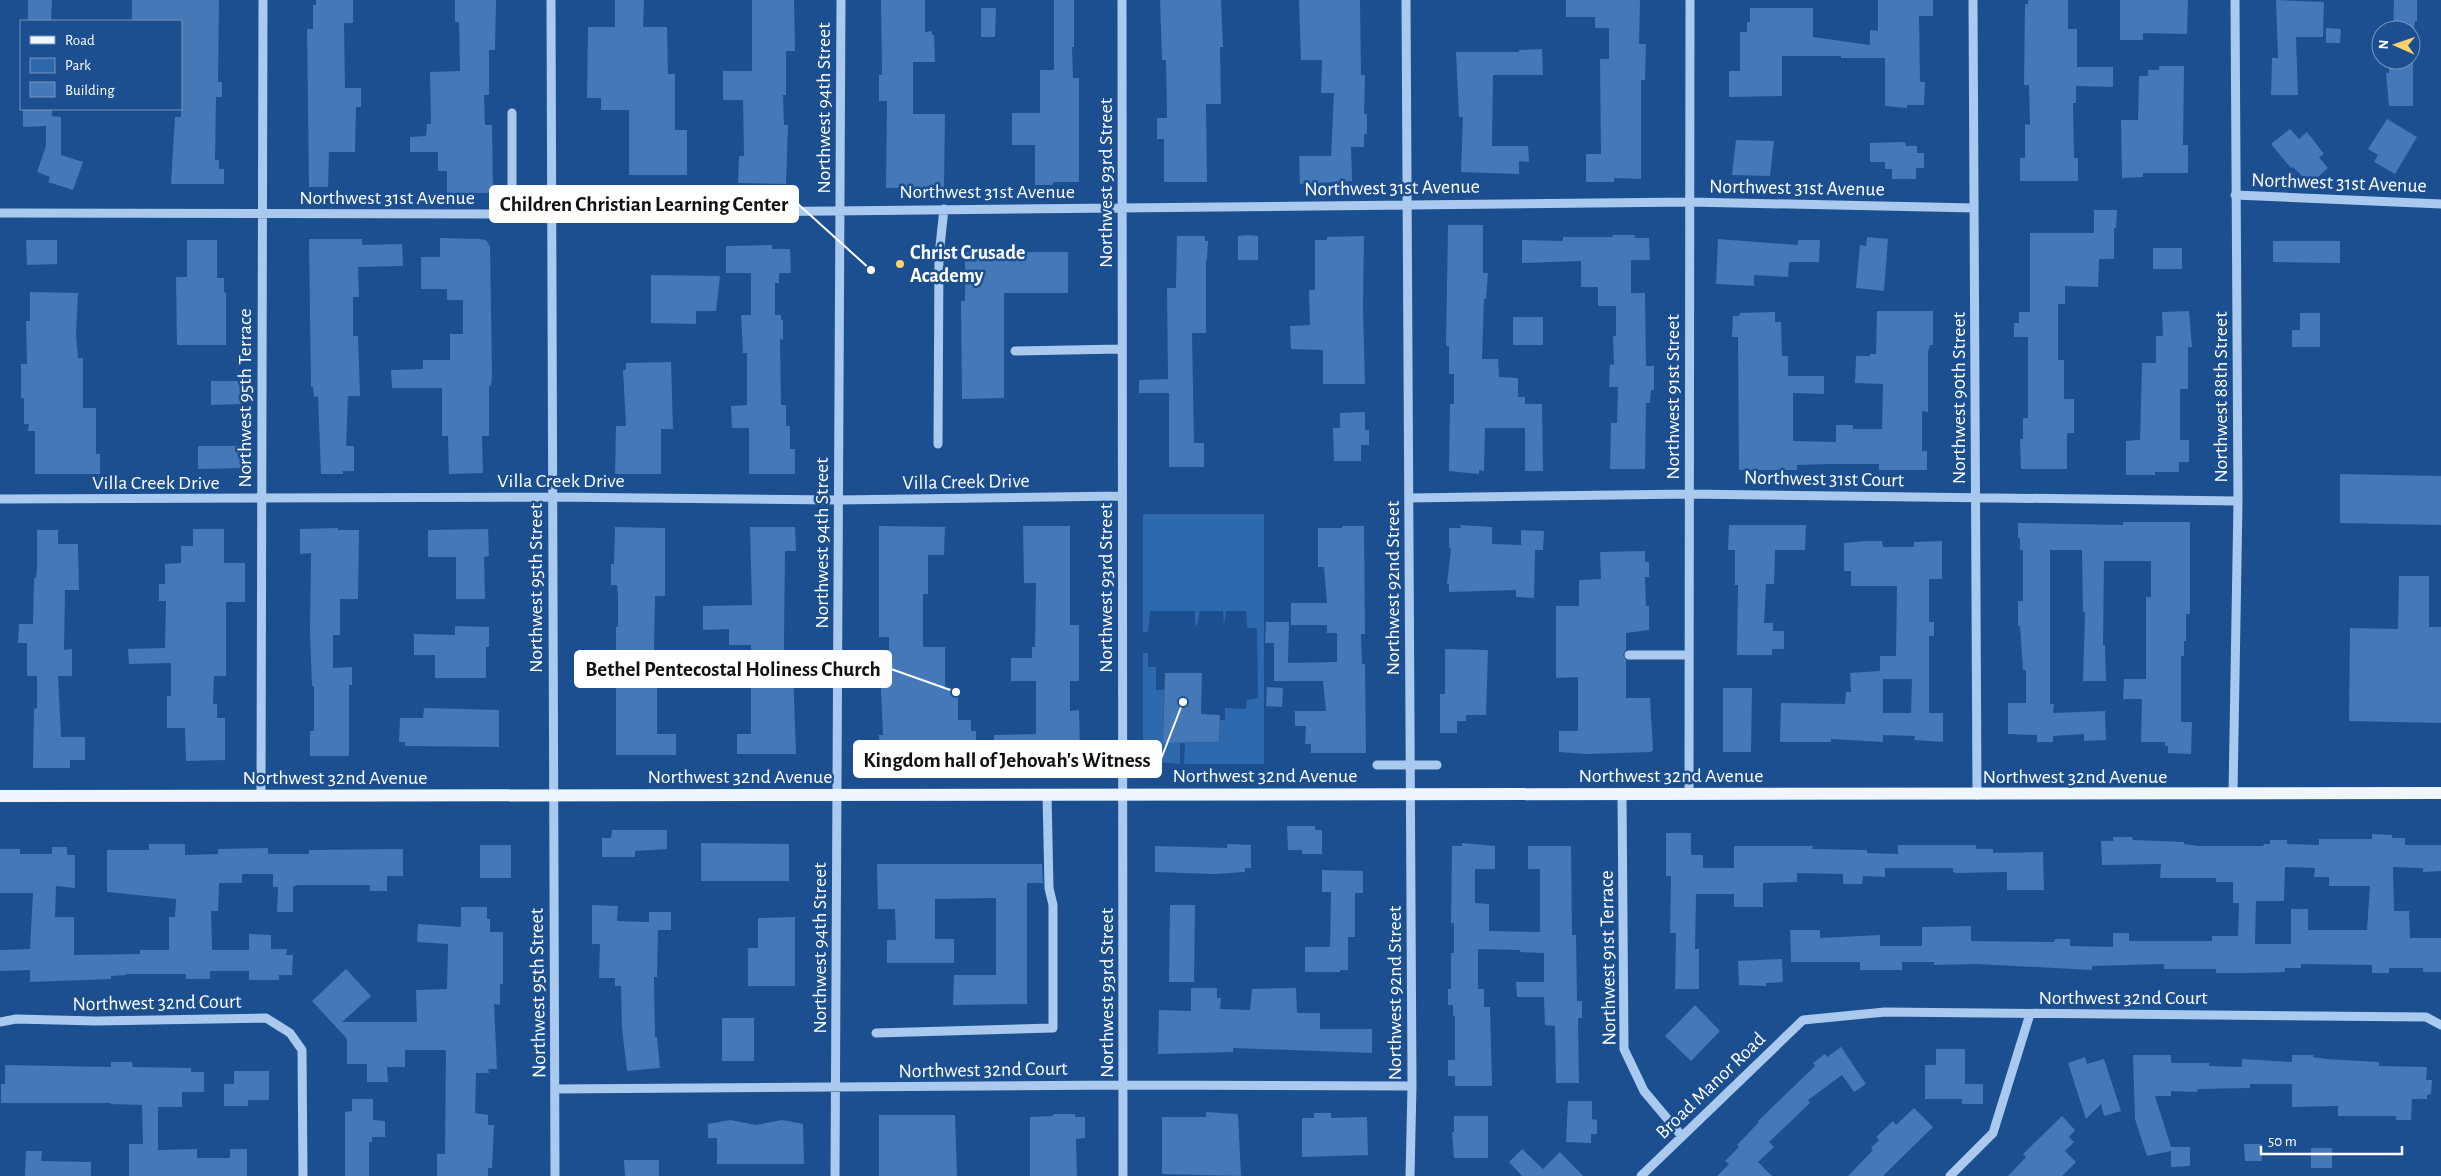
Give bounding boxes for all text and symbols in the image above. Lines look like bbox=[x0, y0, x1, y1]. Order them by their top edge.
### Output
legend bbox=[20, 20, 182, 110]
north arrow bbox=[2371, 20, 2421, 70]
street label: Northwest 94th Street bbox=[814, 22, 834, 194]
text: Road bbox=[65, 33, 95, 48]
text: N bbox=[2377, 39, 2391, 50]
text: Park bbox=[65, 58, 91, 73]
text: Building bbox=[65, 83, 115, 98]
street label: Northwest 93rd Street bbox=[1096, 97, 1116, 268]
street label: Northwest 31st Avenue bbox=[2251, 170, 2427, 196]
street label: Northwest 31st Avenue bbox=[1304, 176, 1480, 200]
street label: Northwest 31st Avenue bbox=[1709, 176, 1885, 200]
street label: Northwest 31st Avenue bbox=[899, 182, 1075, 202]
callout: Children Christian Learning Center bbox=[490, 186, 798, 222]
street label: Northwest 31st Avenue bbox=[299, 188, 475, 208]
text: Children Christian Learning Center bbox=[500, 194, 789, 215]
place label: Christ Crusade Academy bbox=[910, 243, 1025, 286]
marker: Christ Crusade Academy bbox=[894, 258, 906, 270]
street label: Northwest 95th Terrace bbox=[235, 308, 255, 488]
street label: Northwest 90th Street bbox=[1949, 311, 1969, 484]
street label: Northwest 88th Street bbox=[2211, 311, 2231, 483]
street label: Northwest 91st Street bbox=[1663, 314, 1683, 480]
street label: Northwest 94th Street bbox=[812, 457, 832, 629]
street label: Northwest 31st Court bbox=[1744, 468, 1905, 490]
street label: Villa Creek Drive bbox=[497, 471, 625, 491]
street label: Villa Creek Drive bbox=[902, 471, 1030, 493]
street label: Villa Creek Drive bbox=[92, 473, 220, 493]
street label: Northwest 92nd Street bbox=[1383, 500, 1403, 675]
street label: Northwest 95th Street bbox=[526, 502, 546, 673]
street label: Northwest 93rd Street bbox=[1096, 502, 1116, 673]
callout: Bethel Pentecostal Holiness Church bbox=[575, 651, 891, 687]
text: Bethel Pentecostal Holiness Church bbox=[585, 659, 881, 680]
callout: Kingdom hall of Jehovah's Witness bbox=[854, 741, 1161, 777]
text: Kingdom hall of Jehovah's Witness bbox=[863, 750, 1151, 771]
street label: Northwest 32nd Avenue bbox=[1173, 766, 1357, 786]
street label: Northwest 32nd Avenue bbox=[1579, 766, 1763, 786]
street label: Northwest 32nd Avenue bbox=[648, 767, 832, 787]
street label: Northwest 32nd Avenue bbox=[1983, 767, 2167, 787]
street label: Northwest 32nd Avenue bbox=[243, 768, 427, 788]
street label: Northwest 94th Street bbox=[810, 862, 830, 1034]
street label: Northwest 91st Terrace bbox=[1596, 870, 1620, 1046]
street label: Northwest 92nd Street bbox=[1385, 905, 1405, 1080]
street label: Northwest 95th Street bbox=[527, 907, 549, 1078]
street label: Northwest 93rd Street bbox=[1097, 907, 1117, 1078]
street label: Northwest 32nd Court bbox=[2038, 988, 2208, 1008]
street label: Northwest 32nd Court bbox=[72, 992, 242, 1014]
street label: Broad Manor Road bbox=[1652, 1029, 1769, 1143]
street label: Northwest 32nd Court bbox=[898, 1059, 1068, 1081]
scale bar bbox=[2261, 1124, 2402, 1156]
text: 50 m bbox=[2268, 1134, 2297, 1149]

